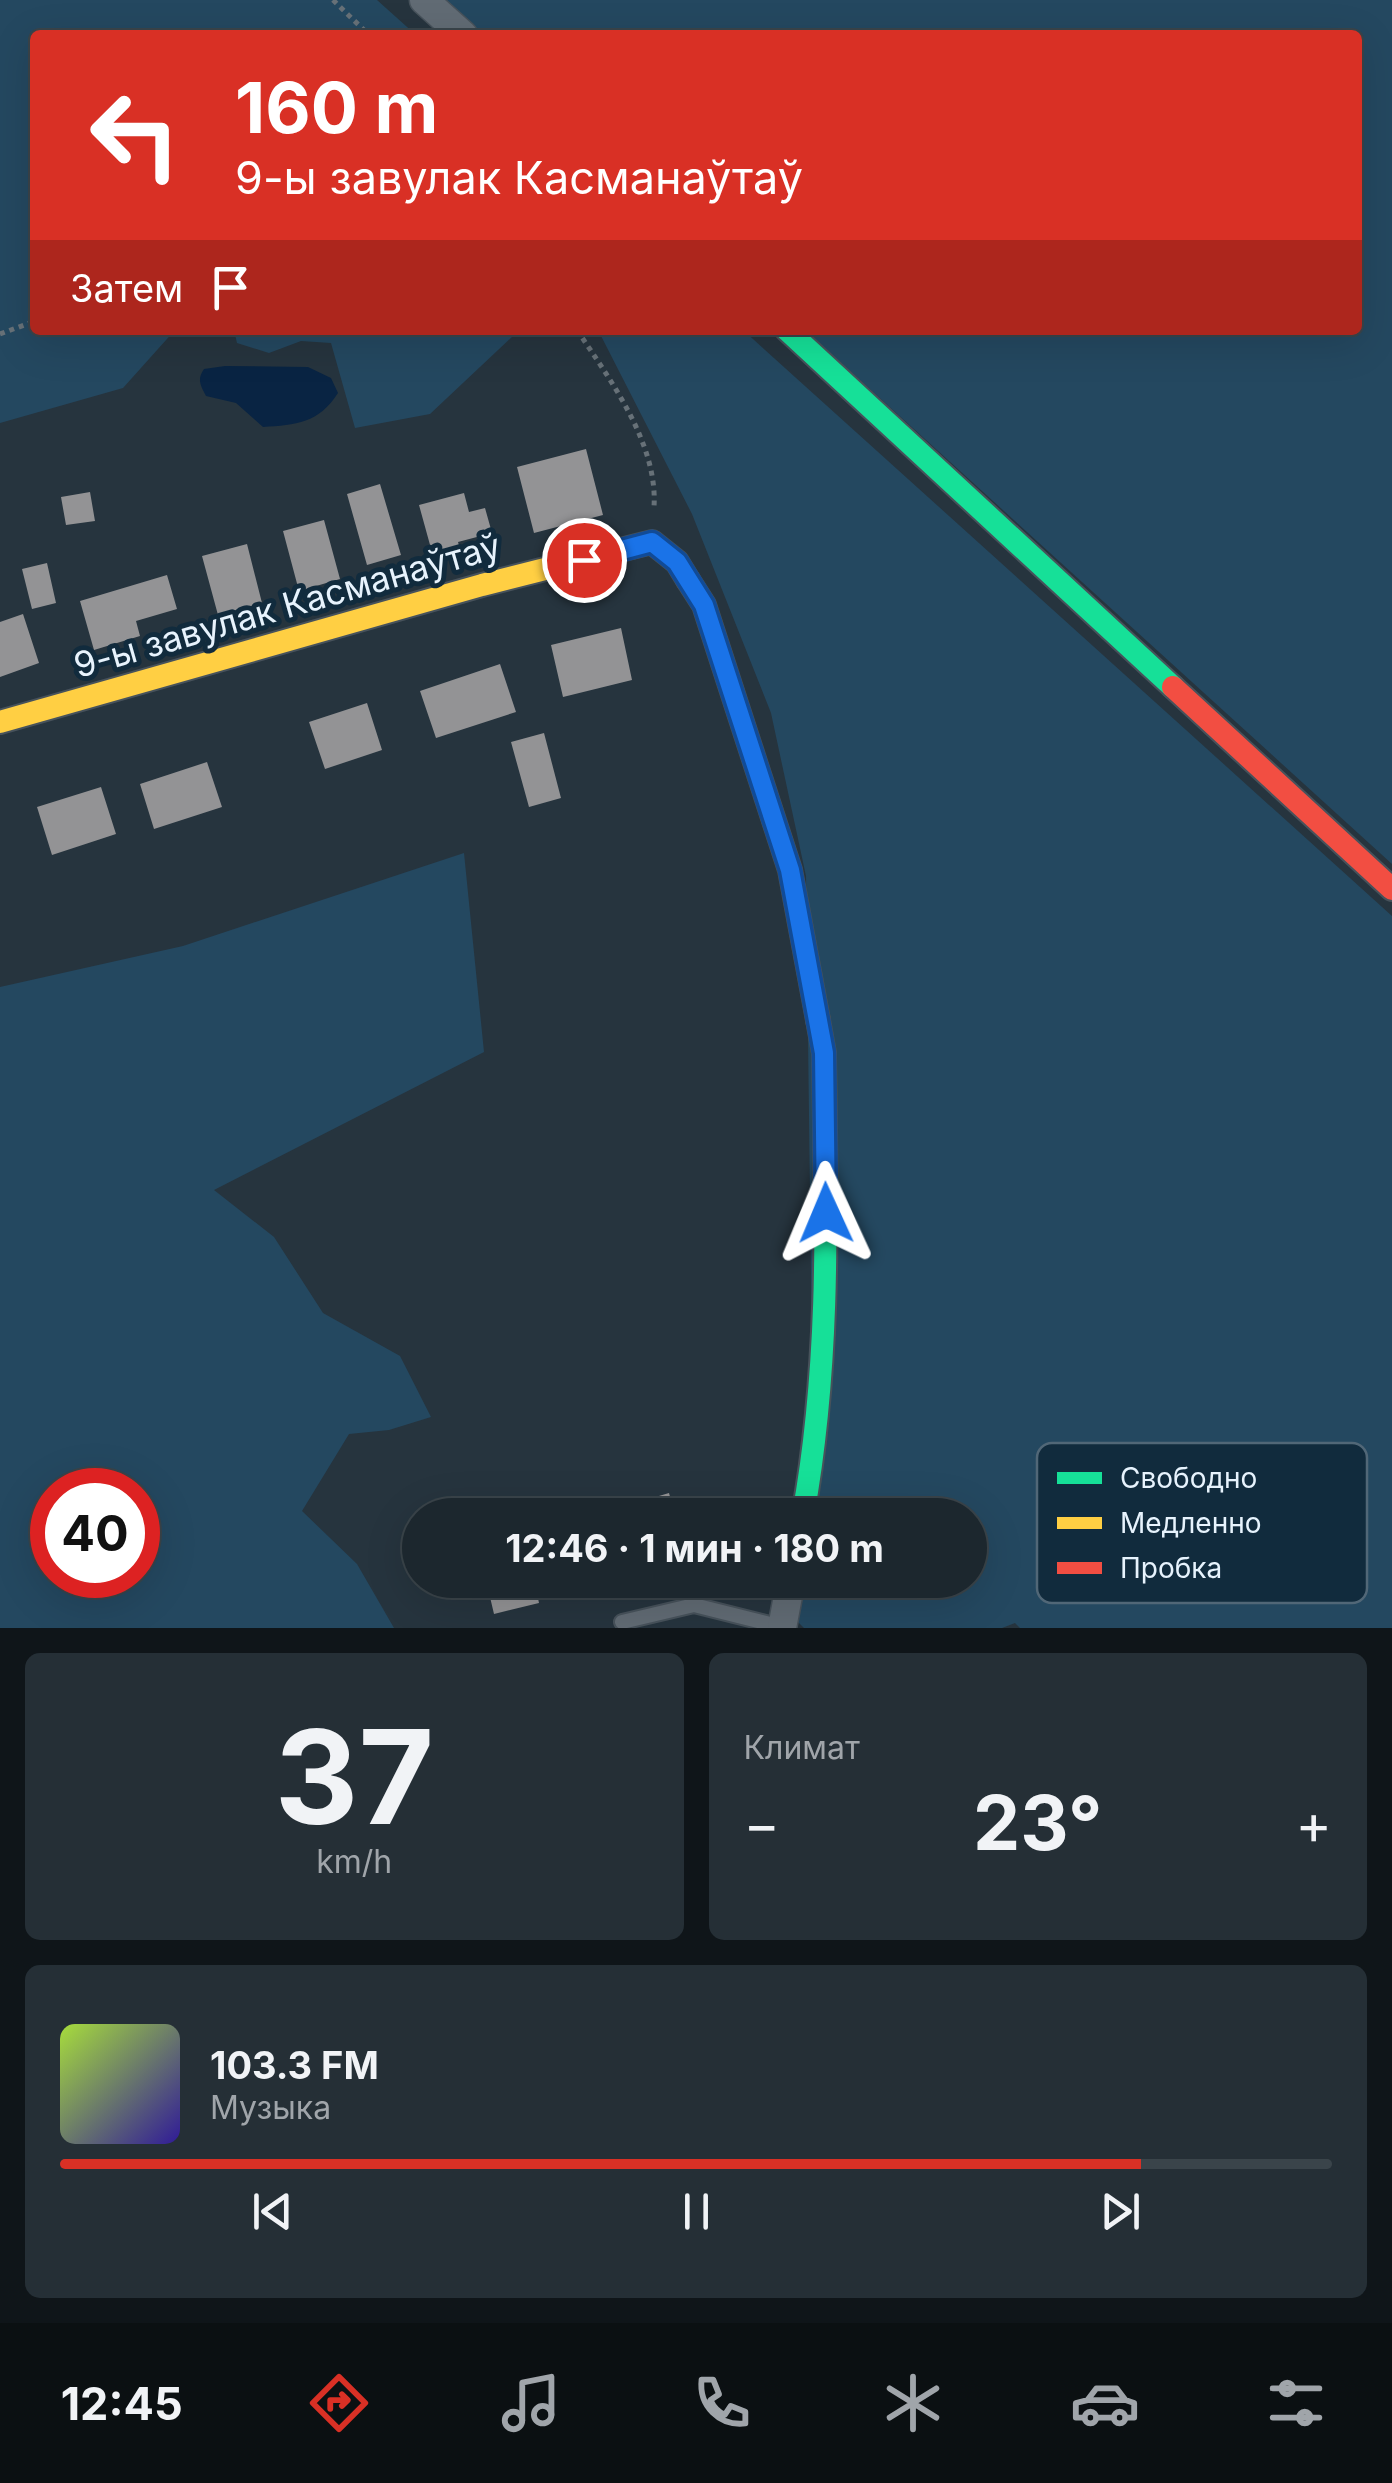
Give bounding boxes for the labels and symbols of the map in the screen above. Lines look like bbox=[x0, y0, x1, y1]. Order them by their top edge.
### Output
pin bbox=[542, 518, 627, 603]
street label: 9-ы завулак Касманаўтаў bbox=[69, 524, 505, 686]
position arrow bbox=[774, 1161, 878, 1265]
legend bbox=[1037, 1443, 1367, 1603]
text: Свободно bbox=[1120, 1461, 1257, 1495]
speed limit sign: 40 bbox=[30, 1468, 160, 1598]
text: Медленно bbox=[1120, 1506, 1262, 1540]
text: Пробка bbox=[1120, 1551, 1222, 1585]

